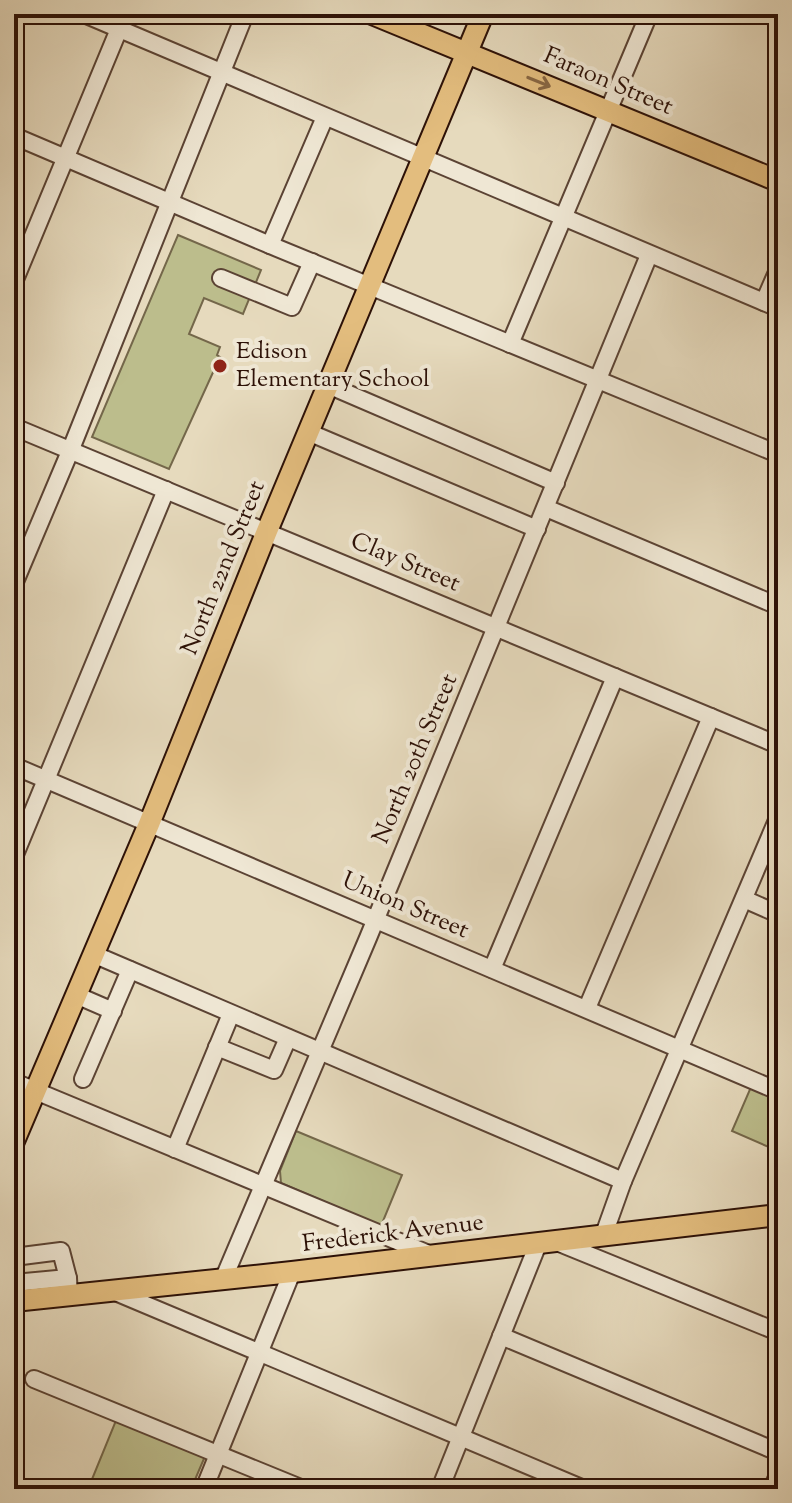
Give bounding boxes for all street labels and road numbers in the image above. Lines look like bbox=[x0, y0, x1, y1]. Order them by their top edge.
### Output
street label: Faraon Street bbox=[538, 39, 678, 125]
street label: North 22nd Street bbox=[174, 476, 274, 660]
street label: Clay Street bbox=[345, 525, 465, 601]
street label: North 20th Street bbox=[365, 669, 467, 849]
street label: Union Street bbox=[336, 864, 474, 948]
street label: Frederick Avenue bbox=[300, 1206, 486, 1262]

